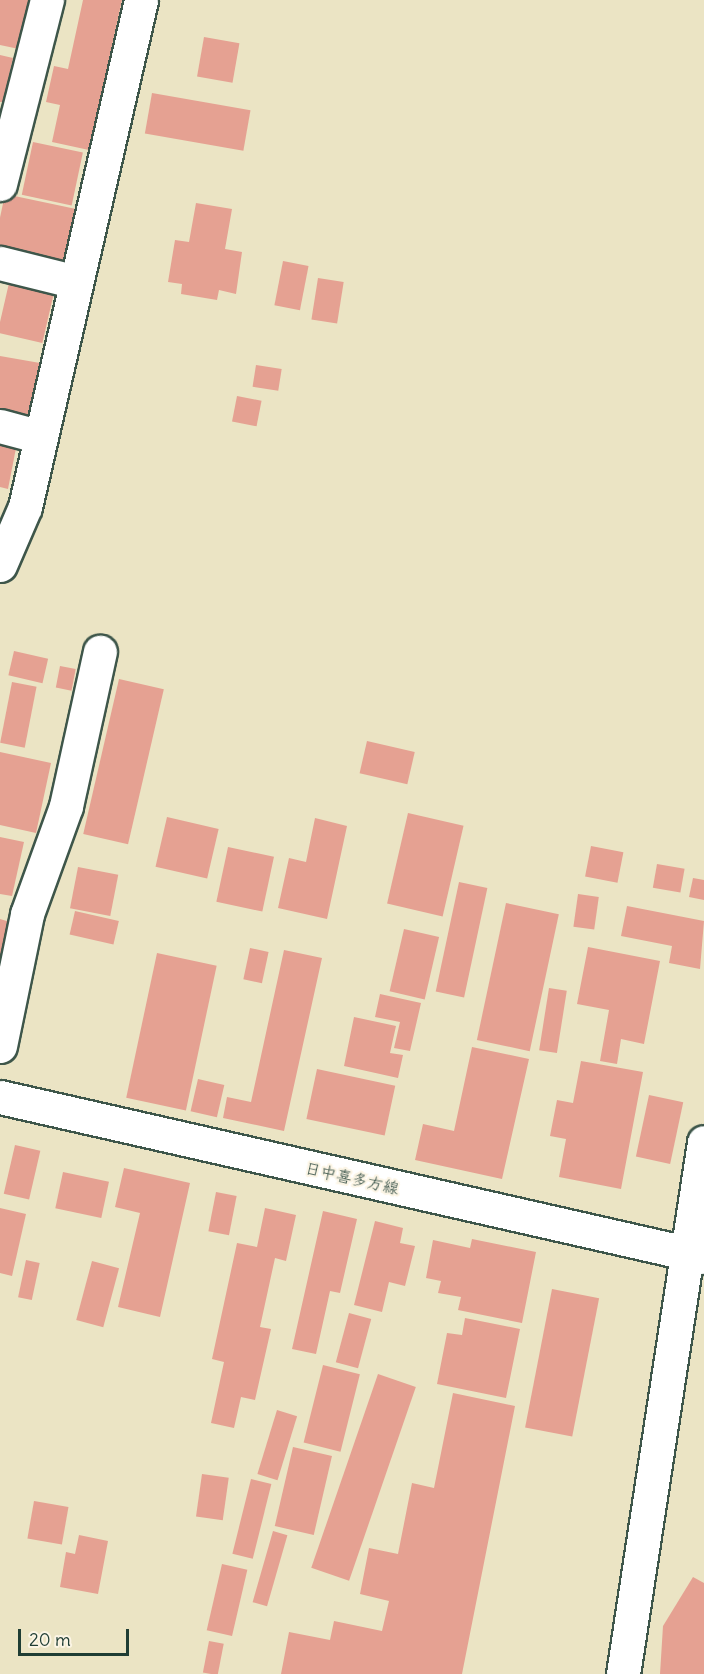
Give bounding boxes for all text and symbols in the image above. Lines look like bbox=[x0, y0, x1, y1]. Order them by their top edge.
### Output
street label: 日中喜多方線 bbox=[303, 1158, 401, 1198]
scale bar bbox=[21, 1617, 132, 1655]
text: 20 m bbox=[29, 1628, 71, 1651]

